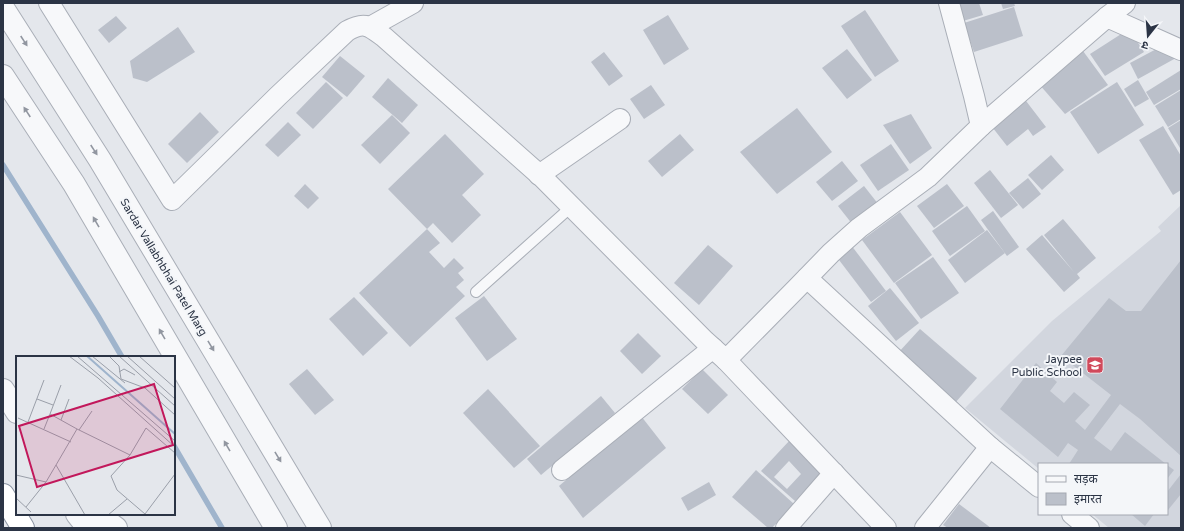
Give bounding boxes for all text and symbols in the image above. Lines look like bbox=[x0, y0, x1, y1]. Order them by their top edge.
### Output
north arrow bbox=[1128, 16, 1168, 56]
one-way arrow bbox=[20, 36, 28, 46]
text: उ bbox=[1140, 38, 1150, 52]
one-way arrow bbox=[23, 106, 30, 118]
one-way arrow bbox=[90, 145, 98, 155]
street label: Sardar Vallabhbhai Patel Marg bbox=[117, 196, 210, 338]
one-way arrow bbox=[92, 216, 99, 228]
one-way arrow bbox=[158, 328, 165, 340]
one-way arrow bbox=[208, 340, 215, 352]
place label: Jaypee Public School bbox=[1011, 353, 1082, 379]
school or university icon: Jaypee Public School bbox=[1085, 355, 1105, 375]
inset map bbox=[16, 356, 175, 515]
one-way arrow bbox=[224, 440, 231, 452]
one-way arrow bbox=[274, 452, 282, 462]
legend bbox=[1038, 463, 1168, 515]
text: सड़क bbox=[1074, 472, 1099, 486]
text: इमारत bbox=[1074, 492, 1103, 506]

